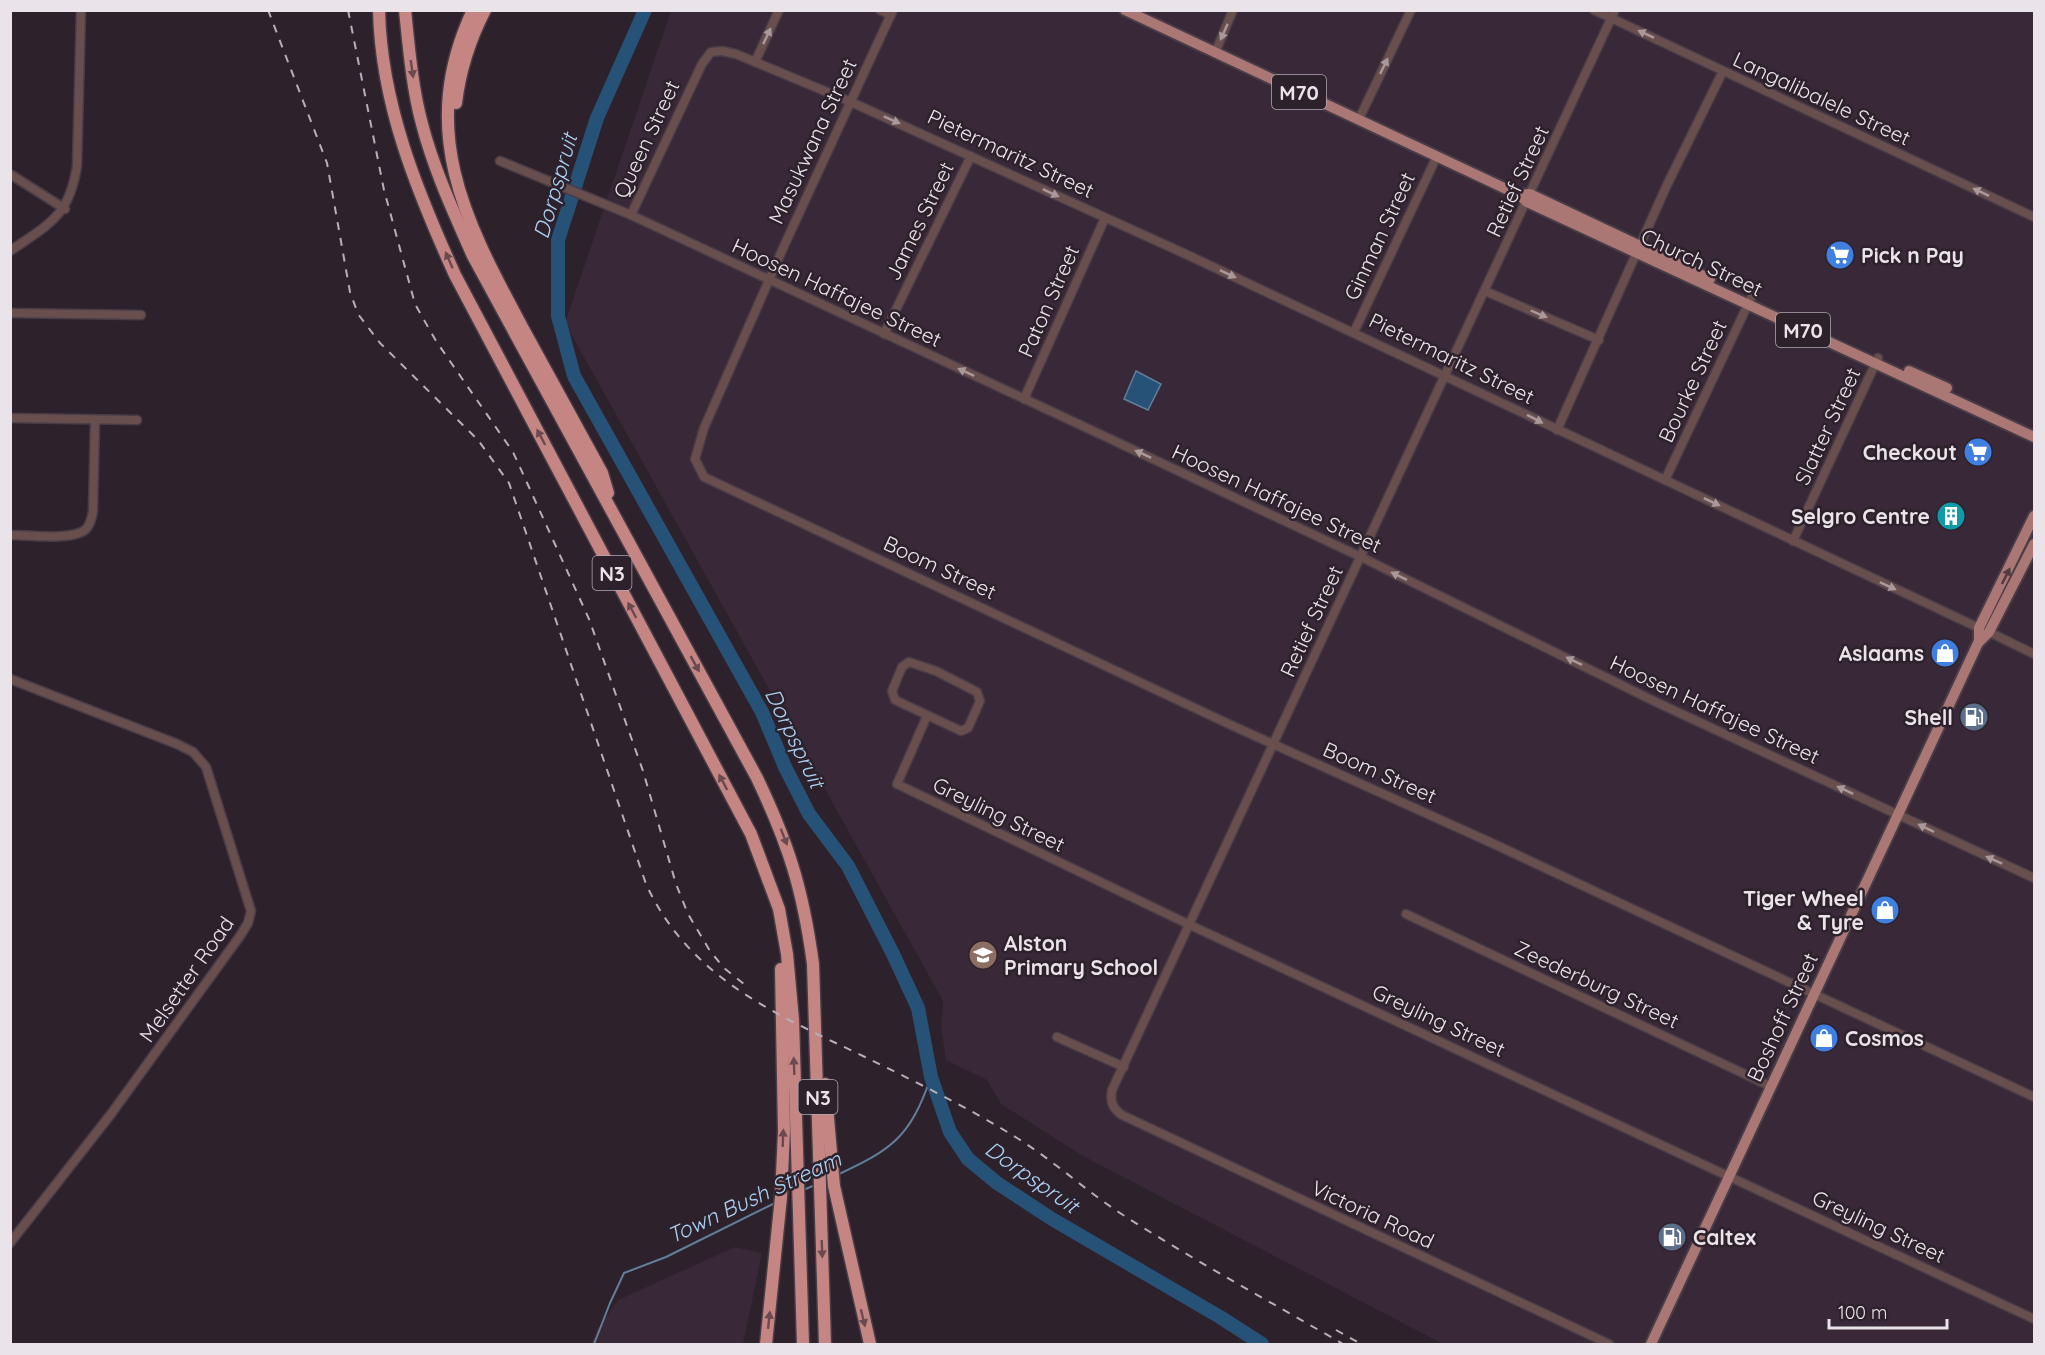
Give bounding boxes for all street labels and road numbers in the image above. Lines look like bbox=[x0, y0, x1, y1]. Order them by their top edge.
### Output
street label: Langalibalele Street bbox=[1729, 46, 1915, 150]
street label: Masukwana Street bbox=[762, 54, 862, 228]
road number: M70 bbox=[1272, 75, 1326, 109]
street label: Queen Street bbox=[607, 76, 685, 202]
street label: Pietermaritz Street bbox=[924, 103, 1098, 203]
street label: Retief Street bbox=[1480, 121, 1554, 241]
street label: James Street bbox=[879, 157, 959, 285]
street label: Ginman Street bbox=[1338, 168, 1420, 304]
street label: Church Street bbox=[1637, 223, 1767, 301]
street label: Hoosen Haffajee Street bbox=[728, 232, 946, 352]
street label: Paton Street bbox=[1012, 241, 1084, 361]
street label: Pietermaritz Street bbox=[1365, 307, 1539, 409]
road number: M70 bbox=[1776, 313, 1830, 347]
street label: Bourke Street bbox=[1652, 316, 1732, 446]
street label: Slatter Street bbox=[1788, 363, 1866, 489]
street label: Hoosen Haffajee Street bbox=[1168, 438, 1386, 558]
street label: Boom Street bbox=[880, 530, 1000, 604]
road number: N3 bbox=[592, 556, 632, 590]
street label: Retief Street bbox=[1274, 561, 1348, 681]
street label: Hoosen Haffajee Street bbox=[1606, 649, 1824, 769]
street label: Boom Street bbox=[1319, 735, 1441, 809]
street label: Greyling Street bbox=[929, 771, 1069, 857]
street label: Melsetter Road bbox=[133, 911, 239, 1047]
street label: Zeederburg Street bbox=[1511, 934, 1683, 1034]
street label: Boshoff Street bbox=[1741, 948, 1823, 1086]
street label: Greyling Street bbox=[1368, 978, 1510, 1062]
road number: N3 bbox=[798, 1080, 838, 1114]
street label: Victoria Road bbox=[1308, 1174, 1438, 1254]
street label: Greyling Street bbox=[1808, 1184, 1950, 1268]

